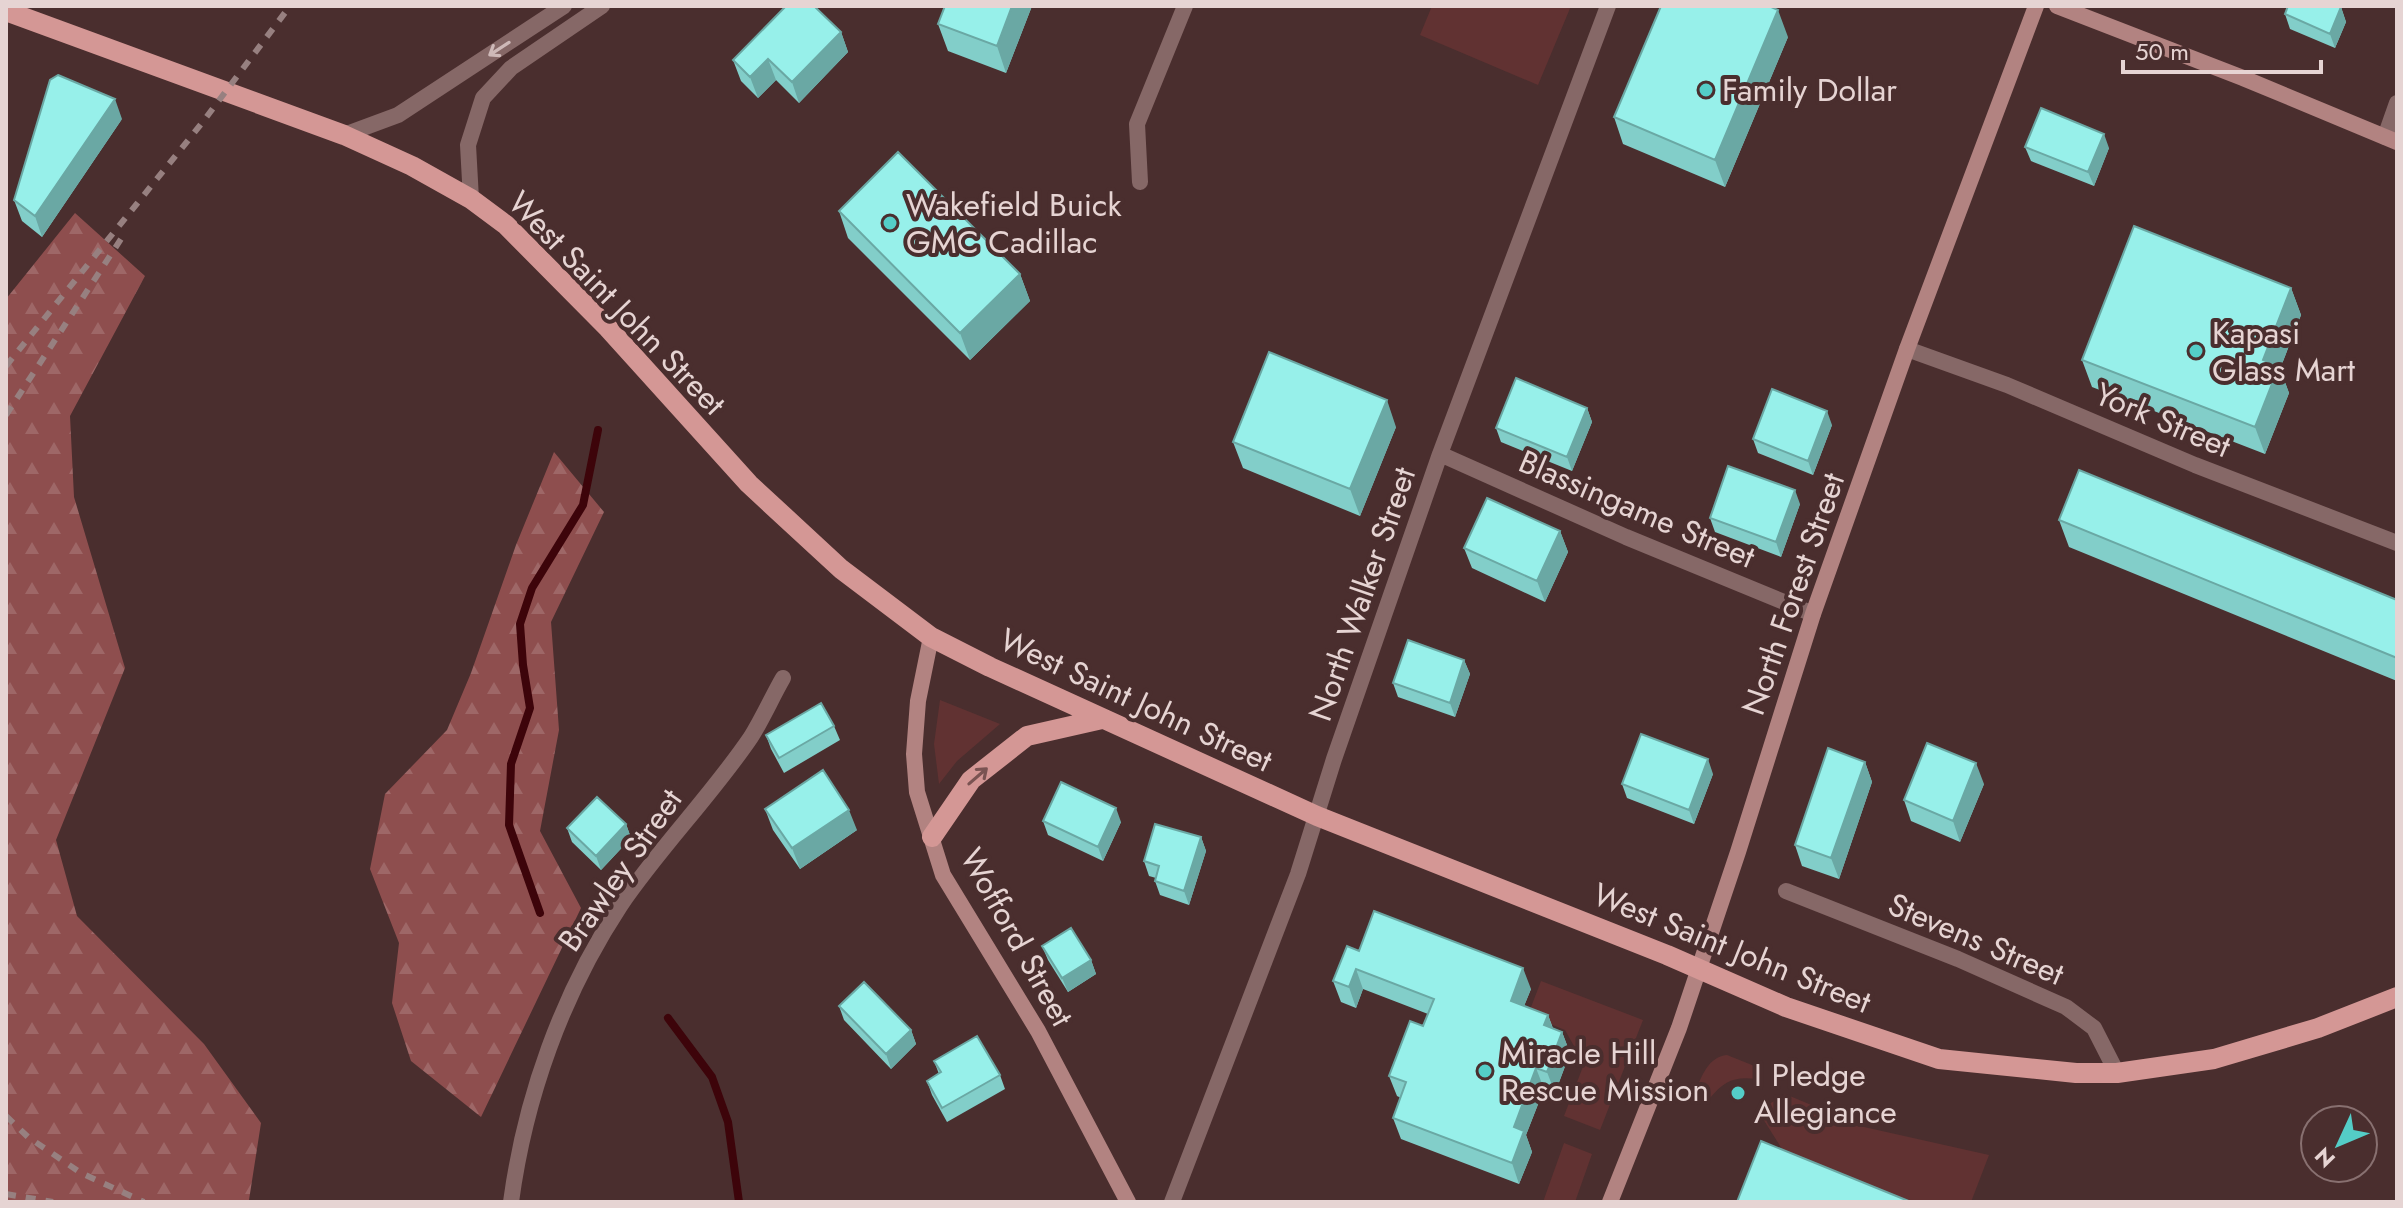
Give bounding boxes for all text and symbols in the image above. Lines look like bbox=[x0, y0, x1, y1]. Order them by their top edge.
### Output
scale bar bbox=[2123, 24, 2321, 74]
text: 50 m bbox=[2135, 34, 2189, 69]
one-way arrow bbox=[488, 42, 511, 58]
place label: Family Dollar bbox=[1722, 67, 1897, 113]
marker: Family Dollar bbox=[1697, 81, 1715, 99]
street label: West Saint John Street bbox=[498, 181, 737, 426]
place label: Wakefield Buick GMC Cadillac bbox=[906, 182, 1122, 265]
marker: Wakefield Buick GMC Cadillac bbox=[881, 214, 899, 232]
place label: Kapasi Glass Mart bbox=[2212, 310, 2355, 393]
marker: Kapasi Glass Mart bbox=[2187, 342, 2205, 360]
street label: York Street bbox=[2088, 371, 2238, 469]
street label: Blassingame Street bbox=[1512, 438, 1763, 580]
street label: North Walker Street bbox=[1297, 461, 1427, 727]
street label: North Forest Street bbox=[1730, 466, 1856, 721]
street label: West Saint John Street bbox=[992, 617, 1280, 783]
one-way arrow bbox=[968, 767, 988, 785]
street label: Brawley Street bbox=[547, 779, 693, 961]
street label: Wofford Street bbox=[949, 839, 1085, 1035]
street label: West Saint John Street bbox=[1586, 871, 1878, 1025]
street label: Stevens Street bbox=[1881, 881, 2071, 997]
place label: Miracle Hill Rescue Mission bbox=[1501, 1030, 1709, 1113]
place label: I Pledge Allegiance bbox=[1754, 1052, 1897, 1135]
marker: Miracle Hill Rescue Mission bbox=[1476, 1062, 1494, 1080]
marker: I Pledge Allegiance bbox=[1729, 1084, 1747, 1102]
north arrow bbox=[2299, 1104, 2379, 1184]
text: N bbox=[2307, 1140, 2342, 1175]

